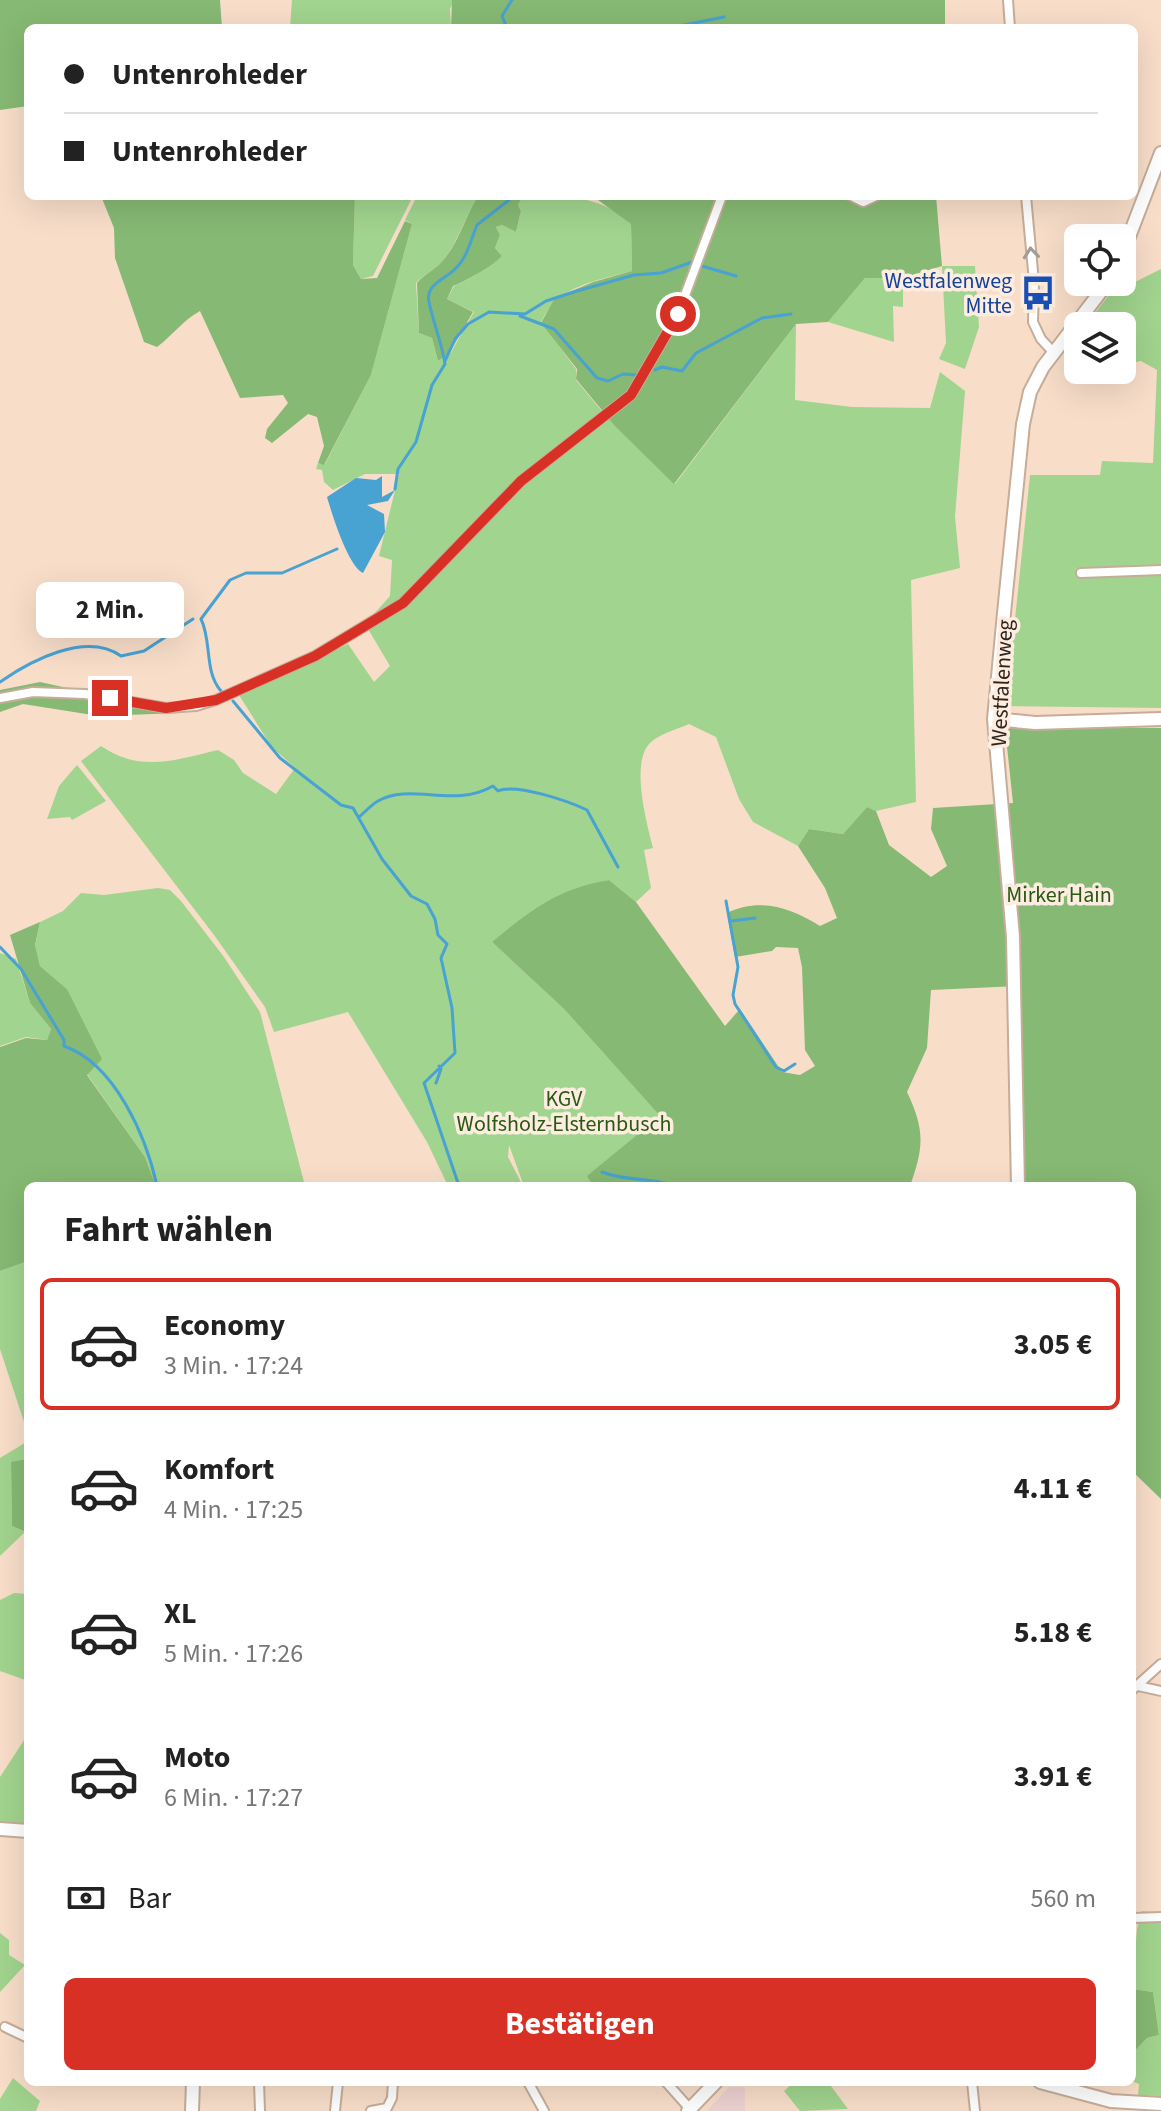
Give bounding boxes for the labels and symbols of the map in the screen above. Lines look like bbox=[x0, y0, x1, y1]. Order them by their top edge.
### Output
one-way arrow bbox=[1023, 246, 1040, 259]
place label: Westfalenweg Mitte bbox=[885, 265, 1012, 322]
bus stop icon: Westfalenweg Mitte bbox=[1019, 274, 1057, 312]
route start bbox=[660, 296, 696, 332]
callout: 2 Min. bbox=[36, 582, 184, 638]
street label: Westfalenweg bbox=[983, 619, 1021, 748]
route end bbox=[92, 680, 128, 716]
park label: Mirker Hain bbox=[1006, 879, 1112, 911]
park label: KGV Wolfsholz-Elsternbusch bbox=[457, 1083, 671, 1140]

